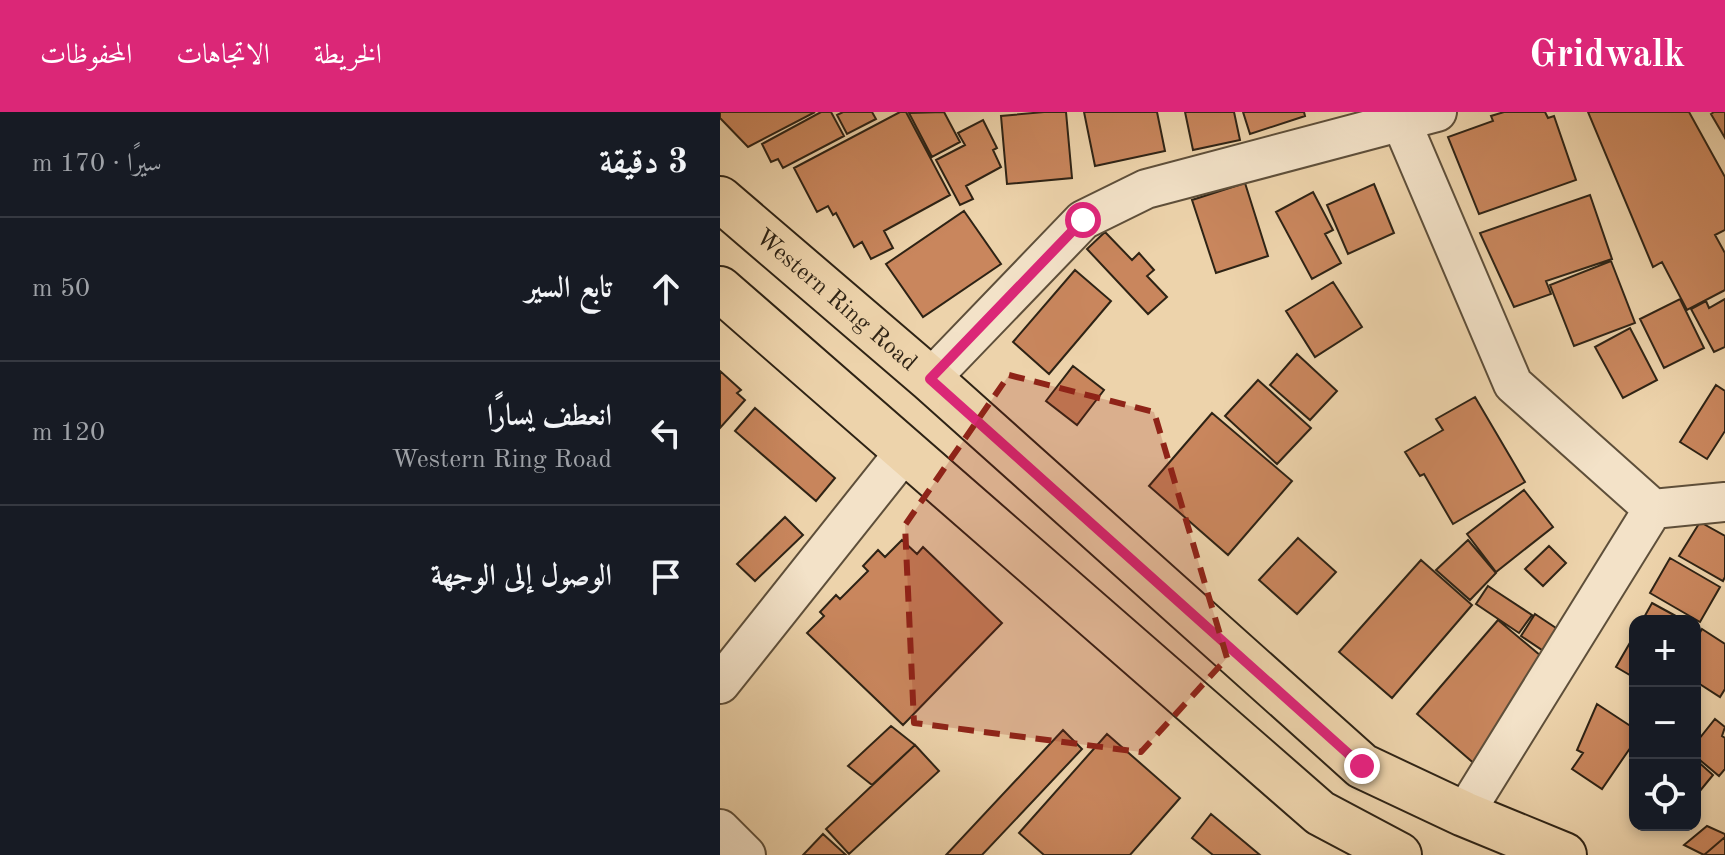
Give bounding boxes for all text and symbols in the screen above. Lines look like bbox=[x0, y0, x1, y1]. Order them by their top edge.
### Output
text: Gridwalk bbox=[1529, 37, 1685, 75]
text: المحفوظات bbox=[40, 42, 132, 70]
text: الاتجاهات bbox=[176, 42, 270, 70]
text: الخريطة bbox=[314, 42, 382, 70]
text: 3 دقيقة bbox=[599, 146, 688, 180]
text: سيرًا · 170 m bbox=[32, 151, 162, 177]
route start bbox=[1065, 202, 1101, 238]
street label: Western Ring Road bbox=[751, 225, 921, 376]
icon: ahead bbox=[644, 267, 688, 311]
text: تابع السير bbox=[525, 274, 612, 304]
text: 50 m bbox=[32, 276, 90, 302]
text: انعطف يسارًا bbox=[487, 402, 612, 432]
icon: left bbox=[644, 411, 688, 455]
text: 120 m bbox=[32, 420, 105, 446]
text: Western Ring Road bbox=[392, 447, 612, 473]
icon: arrive bbox=[644, 555, 688, 599]
text: الوصول إلى الوجهة bbox=[431, 562, 612, 592]
map controls bbox=[1629, 615, 1701, 831]
button: + bbox=[1629, 615, 1701, 687]
button: − bbox=[1629, 687, 1701, 759]
route end bbox=[1344, 748, 1380, 784]
button: locate bbox=[1629, 759, 1701, 831]

